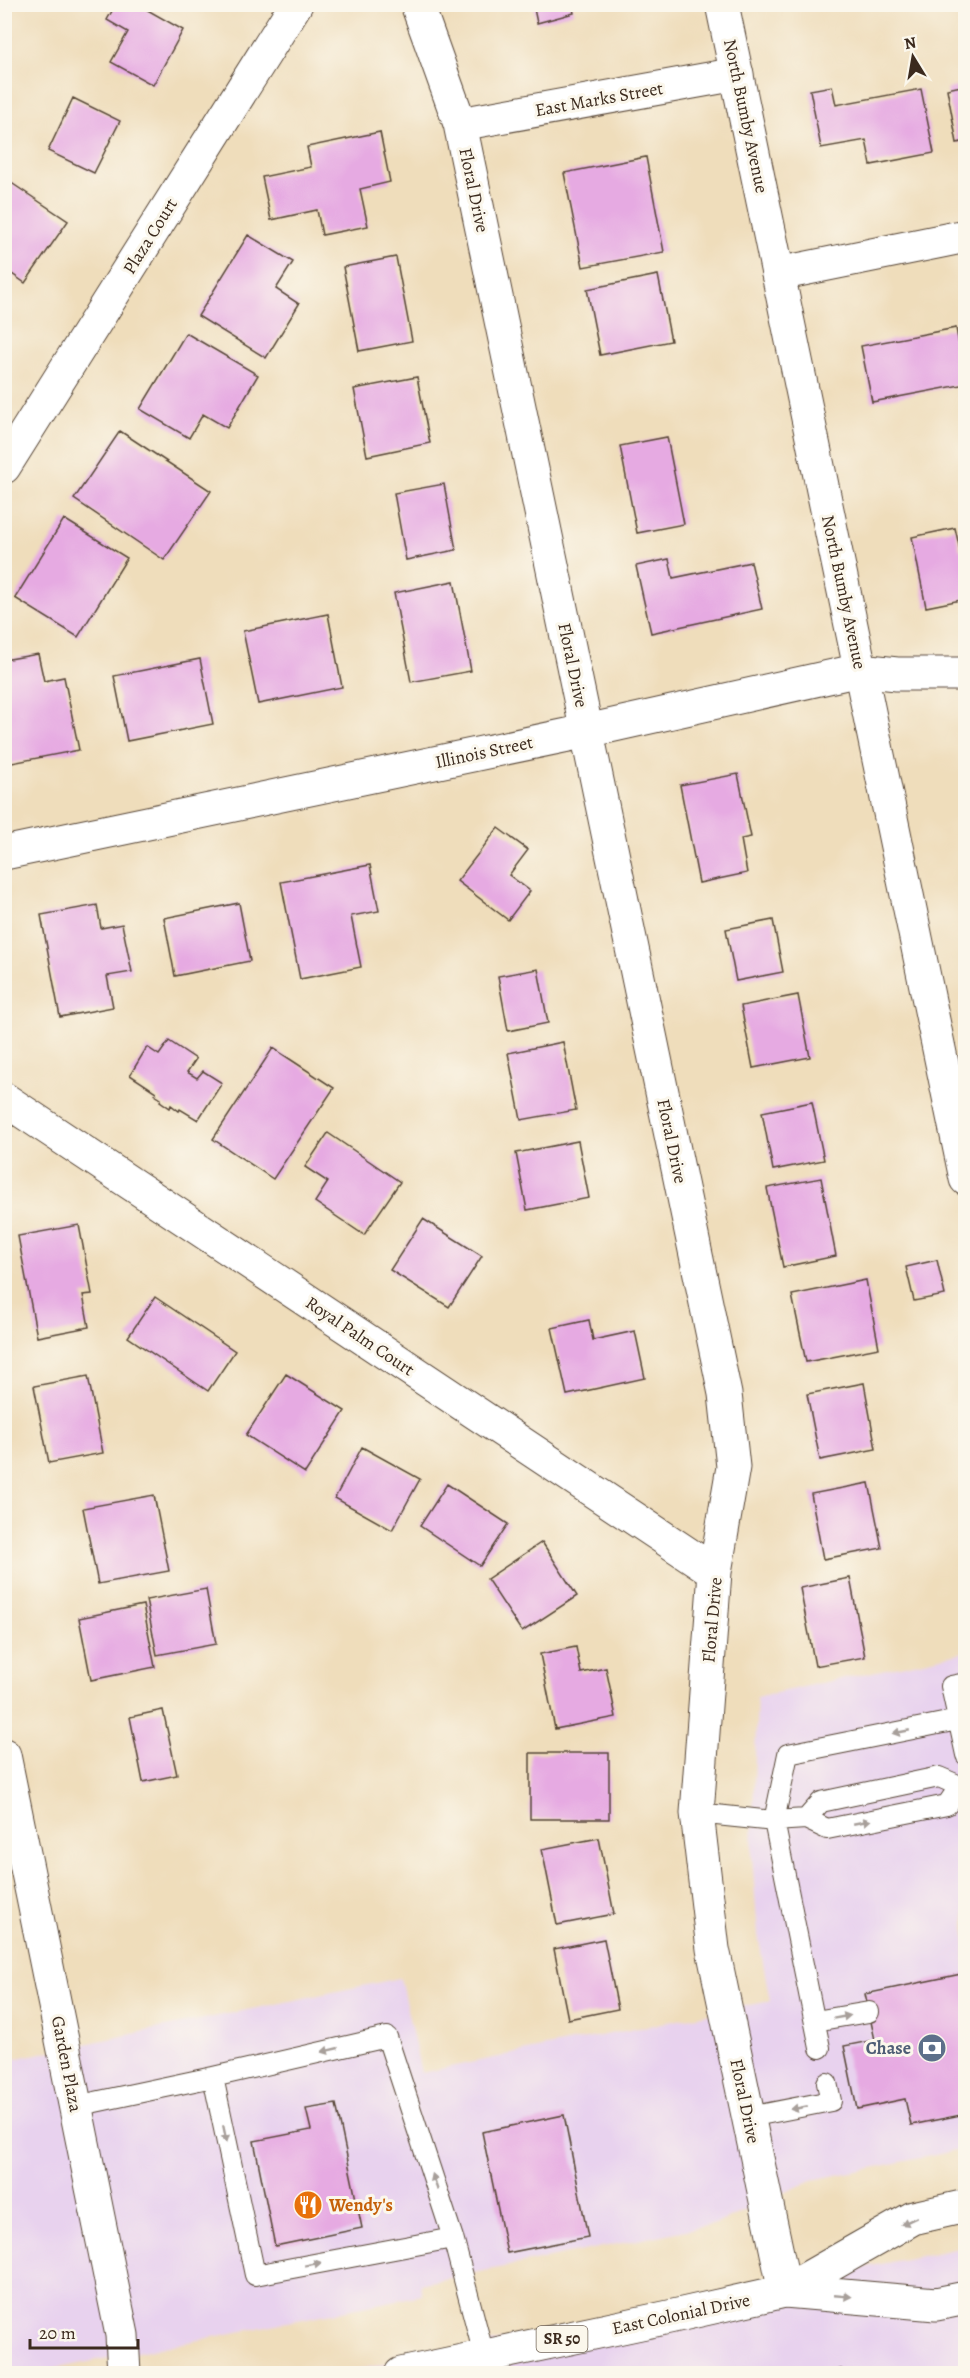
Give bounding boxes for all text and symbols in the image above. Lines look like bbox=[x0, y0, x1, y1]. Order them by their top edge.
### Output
north arrow bbox=[883, 27, 943, 87]
text: N bbox=[903, 31, 918, 55]
street label: North Bumby Avenue bbox=[718, 37, 774, 195]
street label: East Marks Street bbox=[533, 76, 665, 122]
street label: Floral Drive bbox=[453, 145, 495, 235]
street label: Plaza Court bbox=[117, 193, 183, 279]
street label: North Bumby Avenue bbox=[816, 513, 872, 671]
street label: Floral Drive bbox=[552, 620, 594, 710]
street label: Illinois Street bbox=[433, 730, 535, 774]
street label: Floral Drive bbox=[651, 1096, 693, 1186]
street label: Royal Palm Court bbox=[301, 1291, 419, 1381]
street label: Floral Drive bbox=[696, 1576, 728, 1664]
one-way arrow bbox=[891, 1728, 910, 1737]
one-way arrow bbox=[853, 1817, 872, 1826]
one-way arrow bbox=[832, 2012, 851, 2021]
street label: Garden Plaza bbox=[46, 2014, 88, 2115]
bank icon: Chase bbox=[916, 2032, 948, 2064]
place label: Chase bbox=[866, 2036, 911, 2060]
one-way arrow bbox=[320, 2046, 339, 2055]
street label: Floral Drive bbox=[724, 2056, 766, 2146]
one-way arrow bbox=[789, 2104, 808, 2113]
one-way arrow bbox=[221, 2125, 231, 2144]
one-way arrow bbox=[429, 2173, 439, 2191]
restaurant icon: Wendy's bbox=[292, 2189, 324, 2221]
place label: Wendy's bbox=[328, 2193, 393, 2217]
one-way arrow bbox=[901, 2216, 918, 2225]
one-way arrow bbox=[304, 2259, 323, 2268]
street label: East Colonial Drive bbox=[610, 2288, 752, 2340]
one-way arrow bbox=[834, 2291, 853, 2301]
scale bar bbox=[30, 2312, 138, 2350]
text: 20 m bbox=[39, 2321, 76, 2345]
road number: SR 50 bbox=[536, 2326, 588, 2352]

